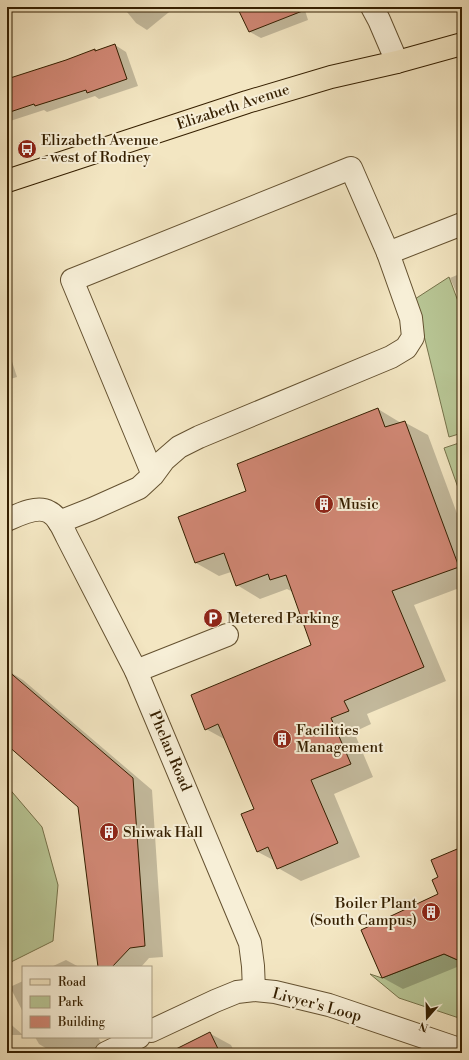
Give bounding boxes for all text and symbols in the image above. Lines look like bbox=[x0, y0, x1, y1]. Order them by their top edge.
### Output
street label: Elizabeth Avenue bbox=[174, 80, 292, 134]
place label: Elizabeth Avenue - west of Rodney bbox=[41, 131, 159, 167]
bus stop icon: Elizabeth Avenue - west of Rodney bbox=[16, 138, 38, 160]
building icon: Music bbox=[313, 493, 335, 515]
place label: Music bbox=[338, 495, 379, 514]
parking icon: Metered Parking bbox=[202, 607, 224, 629]
place label: Metered Parking bbox=[227, 609, 339, 628]
street label: Phelan Road bbox=[145, 708, 196, 795]
place label: Facilities Management bbox=[296, 721, 384, 757]
building icon: Facilities Management bbox=[271, 728, 293, 750]
building icon: Shiwak Hall bbox=[98, 821, 120, 843]
place label: Shiwak Hall bbox=[123, 823, 203, 842]
place label: Boiler Plant (South Campus) bbox=[310, 894, 418, 930]
building icon: Boiler Plant (South Campus) bbox=[420, 901, 442, 923]
legend bbox=[22, 966, 152, 1038]
text: Road bbox=[58, 975, 86, 990]
street label: Livyer's Loop bbox=[270, 984, 364, 1026]
text: Park bbox=[58, 995, 84, 1010]
north arrow bbox=[407, 998, 447, 1038]
text: Building bbox=[57, 1015, 106, 1030]
text: N bbox=[417, 1018, 430, 1035]

